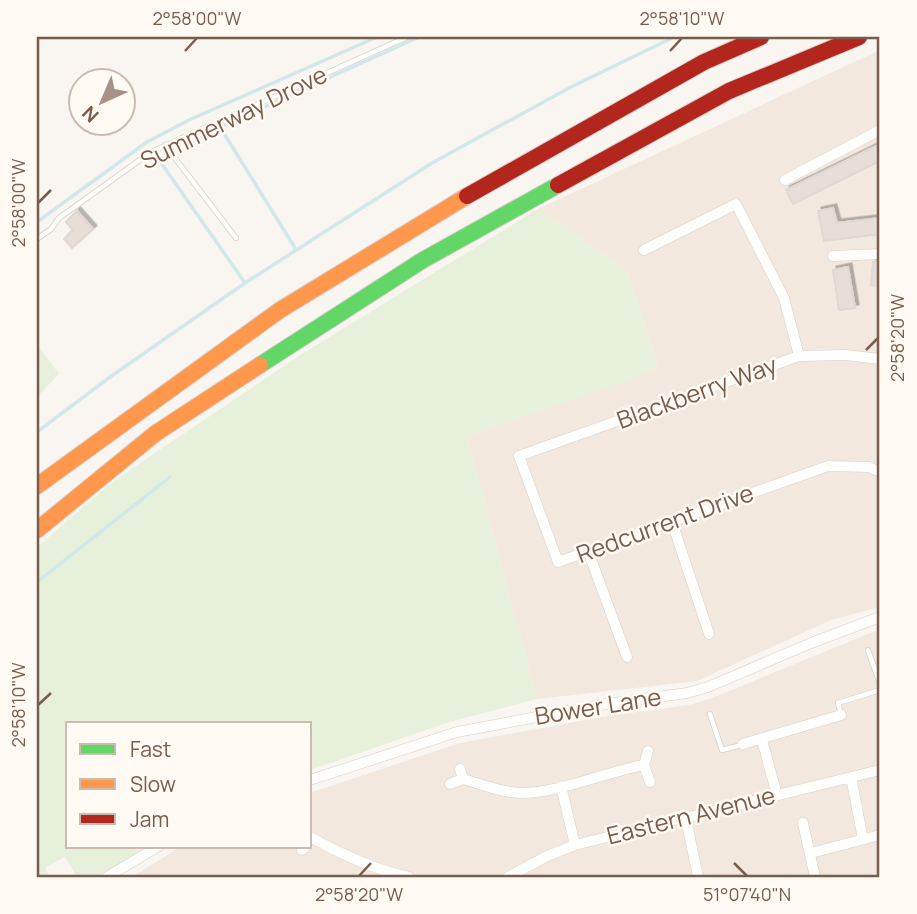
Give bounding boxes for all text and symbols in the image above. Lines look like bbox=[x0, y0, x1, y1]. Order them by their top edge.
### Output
text: 2°58'00"W bbox=[153, 6, 242, 30]
text: 2°58'10"W bbox=[640, 6, 725, 30]
street label: Summerway Drove bbox=[134, 57, 332, 176]
north arrow bbox=[66, 66, 136, 136]
text: N bbox=[76, 100, 104, 128]
text: 2°58'00"W bbox=[6, 158, 30, 247]
text: 2°58'20"W bbox=[885, 294, 909, 382]
street label: Blackberry Way bbox=[612, 347, 782, 436]
street label: Redcurrent Drive bbox=[571, 475, 758, 570]
text: 2°58'10"W bbox=[6, 662, 30, 747]
street label: Bower Lane bbox=[532, 679, 663, 732]
legend bbox=[66, 722, 312, 848]
text: Fast bbox=[130, 735, 171, 763]
text: Slow bbox=[130, 770, 176, 798]
street label: Eastern Avenue bbox=[603, 778, 778, 851]
text: Jam bbox=[130, 805, 169, 833]
text: 2°58'20"W bbox=[315, 882, 403, 906]
text: 51°07'40"N bbox=[703, 882, 791, 906]

